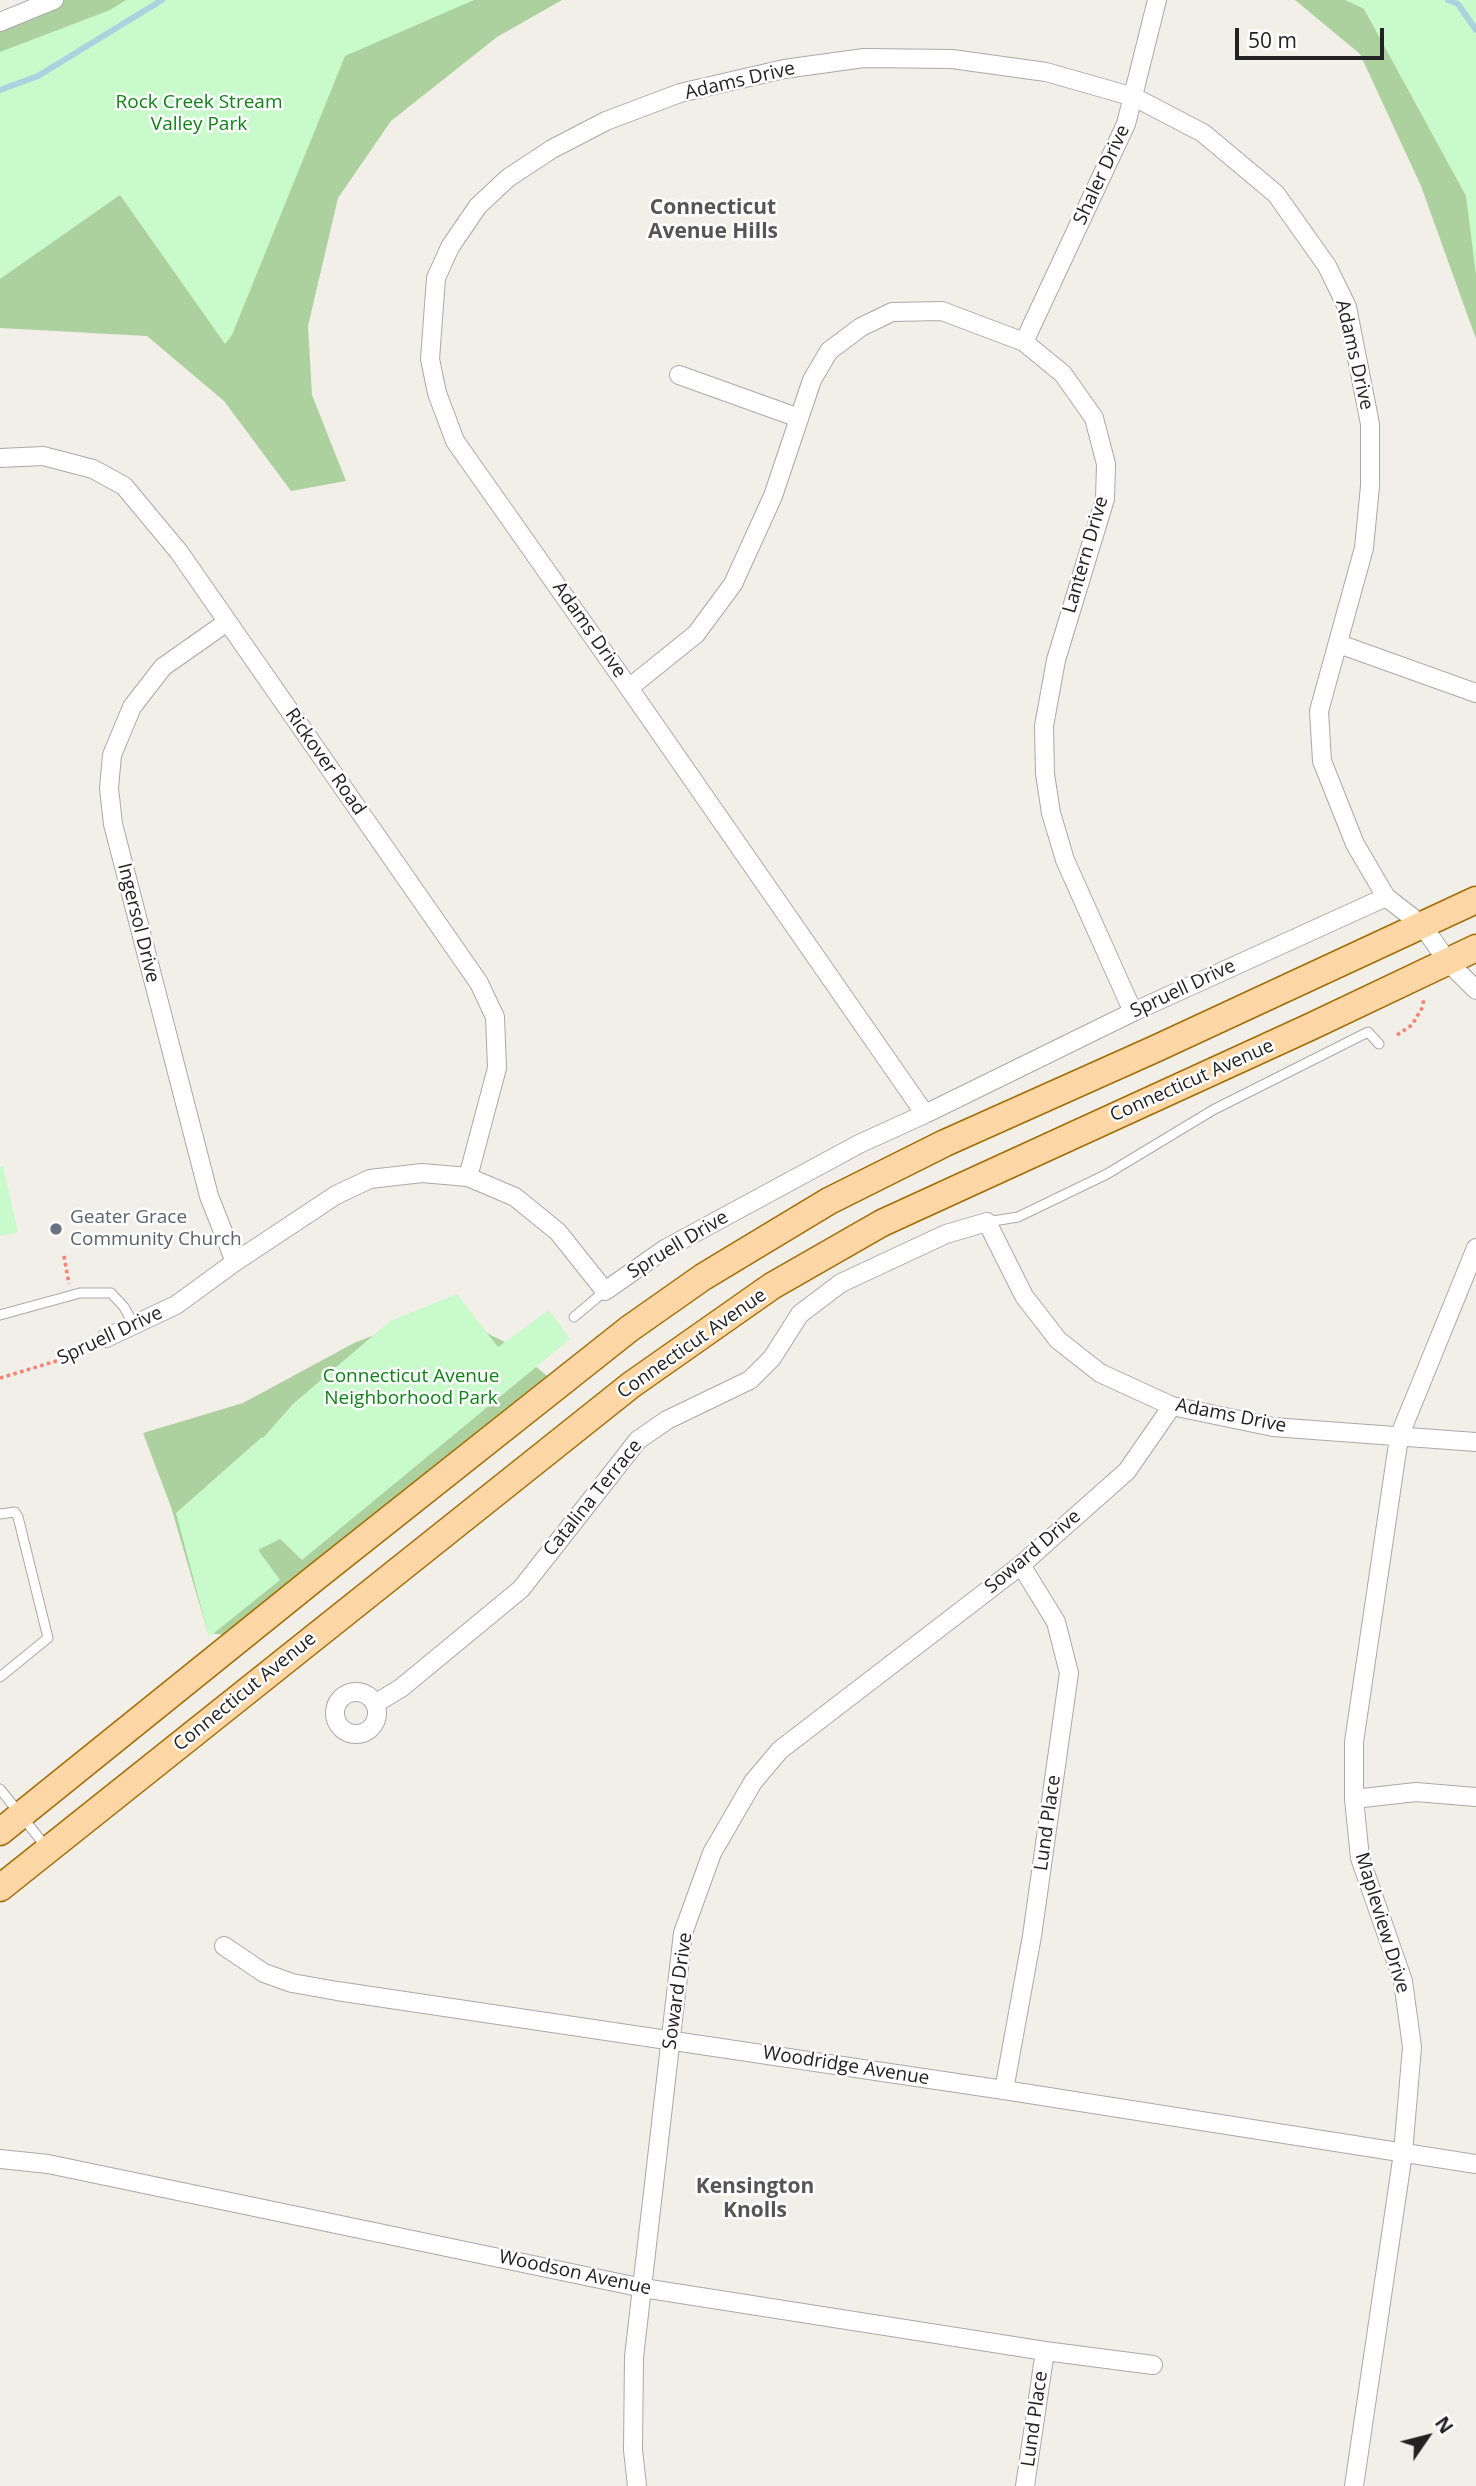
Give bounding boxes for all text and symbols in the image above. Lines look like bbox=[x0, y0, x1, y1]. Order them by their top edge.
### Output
scale bar bbox=[1238, 14, 1387, 58]
text: 50 m bbox=[1248, 26, 1297, 54]
street label: Adams Drive bbox=[683, 57, 797, 105]
park label: Rock Creek Stream Valley Park bbox=[116, 92, 282, 136]
street label: Shaler Drive bbox=[1069, 122, 1135, 228]
district label: Connecticut Avenue Hills bbox=[648, 195, 778, 245]
street label: Adams Drive bbox=[1330, 298, 1378, 412]
street label: Lantern Drive bbox=[1058, 494, 1114, 616]
street label: Adams Drive bbox=[547, 577, 631, 683]
street label: Rickover Road bbox=[280, 704, 370, 820]
street label: Ingersol Drive bbox=[112, 861, 164, 985]
street label: Spruell Drive bbox=[1127, 955, 1239, 1023]
street label: Connecticut Avenue bbox=[1107, 1035, 1277, 1127]
street label: Spruell Drive bbox=[624, 1206, 732, 1284]
place label: Geater Grace Community Church bbox=[70, 1207, 242, 1251]
marker: Geater Grace Community Church bbox=[48, 1221, 64, 1237]
street label: Connecticut Avenue bbox=[613, 1284, 771, 1404]
street label: Spruell Drive bbox=[54, 1302, 166, 1370]
park label: Connecticut Avenue Neighborhood Park bbox=[323, 1366, 499, 1410]
street label: Adams Drive bbox=[1174, 1394, 1288, 1438]
street label: Catalina Terrace bbox=[539, 1435, 647, 1561]
street label: Soward Drive bbox=[980, 1505, 1086, 1599]
street label: Connecticut Avenue bbox=[169, 1628, 321, 1756]
street label: Lund Place bbox=[1030, 1774, 1066, 1872]
street label: Mapleview Drive bbox=[1350, 1850, 1414, 1996]
street label: Soward Drive bbox=[659, 1931, 697, 2051]
street label: Woodridge Avenue bbox=[761, 2042, 931, 2090]
district label: Kensington Knolls bbox=[696, 2174, 814, 2224]
street label: Woodson Avenue bbox=[497, 2246, 653, 2300]
street label: Lund Place bbox=[1017, 2370, 1053, 2468]
north arrow bbox=[1392, 2402, 1462, 2472]
text: N bbox=[1429, 2411, 1459, 2439]

